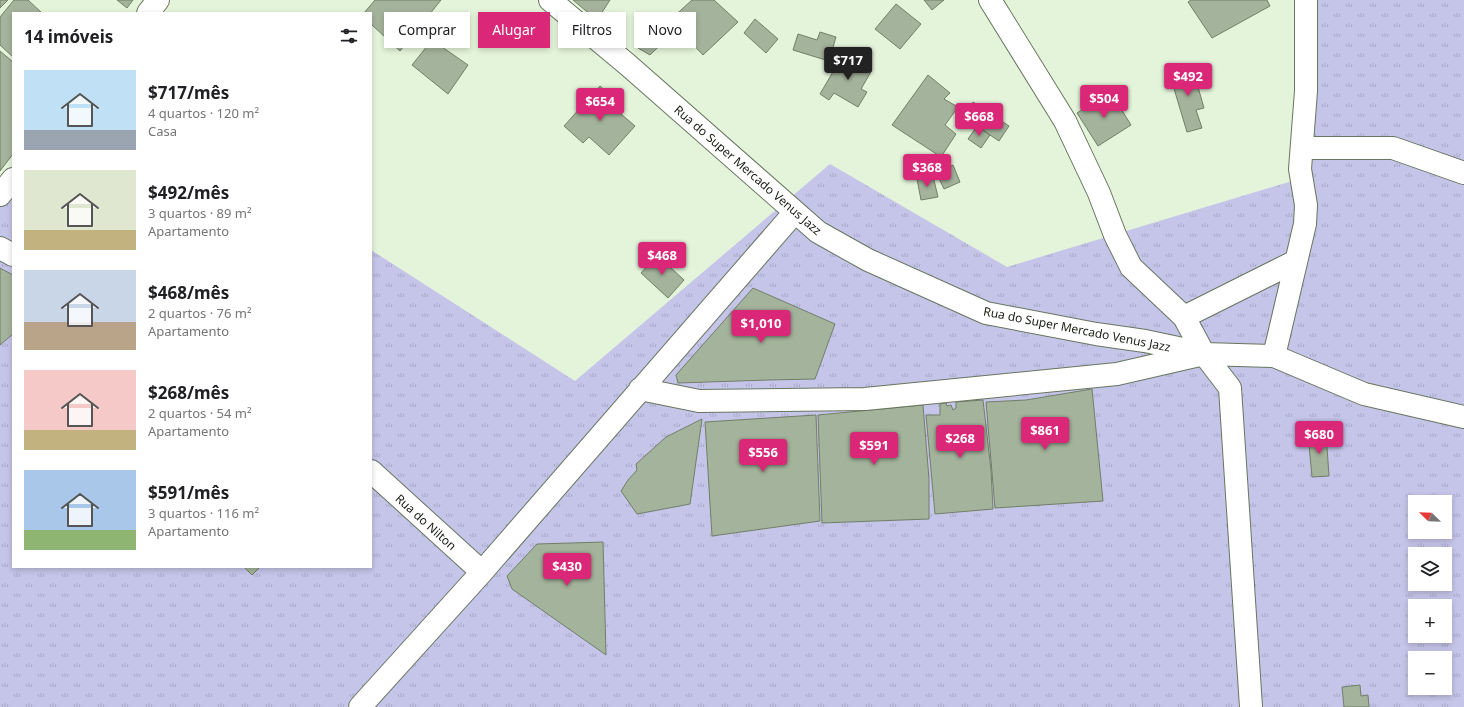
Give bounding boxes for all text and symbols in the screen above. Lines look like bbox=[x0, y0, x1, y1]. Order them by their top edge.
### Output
chip: Comprar bbox=[384, 12, 470, 48]
chip: Alugar bbox=[478, 12, 550, 48]
chip: Filtros bbox=[558, 12, 626, 48]
chip: Novo bbox=[634, 12, 696, 48]
text: 14 imóveis bbox=[24, 25, 113, 48]
icon: filters bbox=[338, 25, 360, 47]
pin: $717 bbox=[824, 47, 872, 81]
text: $717 bbox=[833, 51, 863, 69]
pin: $492 bbox=[1164, 63, 1212, 97]
text: $492 bbox=[1173, 67, 1203, 85]
text: $717/mês bbox=[148, 81, 229, 104]
pin: $504 bbox=[1080, 85, 1128, 119]
icon: home bbox=[56, 86, 104, 134]
pin: $654 bbox=[576, 88, 624, 122]
text: $504 bbox=[1089, 89, 1119, 107]
text: $654 bbox=[585, 92, 615, 110]
street label: Rua do Super Mercado Venus Jazz bbox=[671, 101, 826, 239]
pin: $668 bbox=[955, 103, 1003, 137]
text: 4 quartos · 120 m² bbox=[148, 104, 259, 122]
text: $668 bbox=[964, 107, 994, 125]
text: Casa bbox=[148, 122, 177, 140]
pin: $368 bbox=[903, 154, 951, 188]
text: $368 bbox=[912, 158, 942, 176]
text: $492/mês bbox=[148, 181, 229, 204]
icon: home bbox=[56, 186, 104, 234]
text: 3 quartos · 89 m² bbox=[148, 204, 252, 222]
text: Apartamento bbox=[148, 222, 229, 240]
pin: $468 bbox=[638, 242, 686, 276]
text: $468 bbox=[647, 246, 677, 264]
text: $468/mês bbox=[148, 281, 229, 304]
icon: home bbox=[56, 286, 104, 334]
street label: Rua do Super Mercado Venus Jazz bbox=[982, 303, 1172, 356]
text: 2 quartos · 76 m² bbox=[148, 304, 252, 322]
pin: $1,010 bbox=[728, 310, 794, 344]
text: $1,010 bbox=[741, 314, 781, 332]
text: Apartamento bbox=[148, 322, 229, 340]
text: $268/mês bbox=[148, 381, 229, 404]
icon: home bbox=[56, 386, 104, 434]
text: 2 quartos · 54 m² bbox=[148, 404, 252, 422]
pin: $861 bbox=[1021, 417, 1069, 451]
text: $861 bbox=[1030, 421, 1060, 439]
pin: $680 bbox=[1295, 421, 1343, 455]
text: Apartamento bbox=[148, 422, 229, 440]
pin: $268 bbox=[936, 425, 984, 459]
text: $680 bbox=[1304, 425, 1334, 443]
text: $268 bbox=[945, 429, 975, 447]
pin: $591 bbox=[850, 432, 898, 466]
text: $591 bbox=[859, 436, 889, 454]
pin: $556 bbox=[739, 439, 787, 473]
text: $556 bbox=[748, 443, 778, 461]
text: $591/mês bbox=[148, 481, 229, 504]
icon: home bbox=[56, 486, 104, 534]
street label: Rua do Nilton bbox=[392, 490, 460, 554]
north arrow bbox=[1408, 495, 1452, 539]
map controls bbox=[1408, 495, 1452, 695]
text: 3 quartos · 116 m² bbox=[148, 504, 259, 522]
text: Apartamento bbox=[148, 522, 229, 540]
button: layers bbox=[1408, 547, 1452, 591]
pin: $430 bbox=[543, 553, 591, 587]
text: $430 bbox=[552, 557, 582, 575]
button: + bbox=[1408, 599, 1452, 643]
button: − bbox=[1408, 651, 1452, 695]

